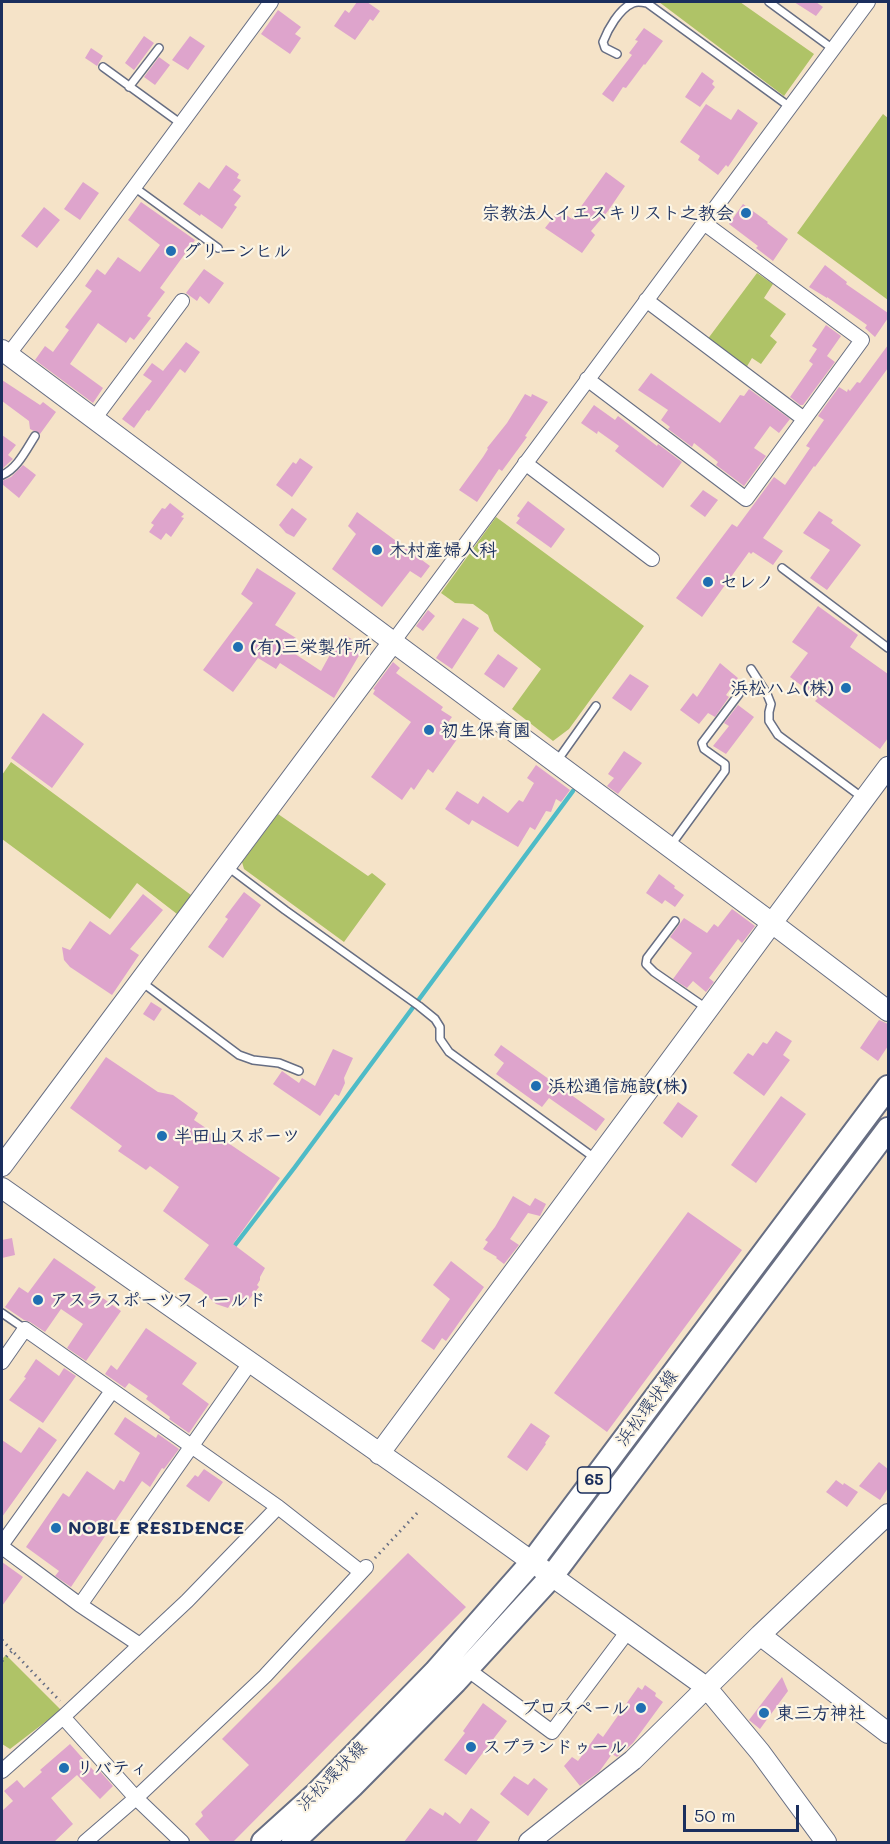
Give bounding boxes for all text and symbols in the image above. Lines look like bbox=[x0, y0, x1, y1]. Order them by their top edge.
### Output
place label: 宗教法人イエスキリスト之教会 bbox=[482, 202, 734, 224]
marker: 宗教法人イエスキリスト之教会 bbox=[739, 206, 753, 220]
place label: グリーンヒル bbox=[183, 240, 291, 262]
marker: グリーンヒル bbox=[164, 244, 178, 258]
place label: 木村産婦人科 bbox=[389, 539, 497, 561]
marker: 木村産婦人科 bbox=[370, 543, 384, 557]
place label: セレノ bbox=[720, 571, 774, 593]
marker: セレノ bbox=[701, 575, 715, 589]
place label: (有)三栄製作所 bbox=[250, 636, 372, 658]
marker: (有)三栄製作所 bbox=[231, 640, 245, 654]
place label: 浜松ハム(株) bbox=[730, 677, 834, 699]
marker: 浜松ハム(株) bbox=[839, 681, 853, 695]
place label: 初生保育園 bbox=[441, 719, 531, 741]
marker: 初生保育園 bbox=[422, 723, 436, 737]
place label: 浜松通信施設(株) bbox=[548, 1075, 688, 1097]
marker: 浜松通信施設(株) bbox=[529, 1079, 543, 1093]
place label: 半田山スポーツ bbox=[174, 1125, 300, 1147]
marker: 半田山スポーツ bbox=[155, 1129, 169, 1143]
place label: アスラスポーツフィールド bbox=[50, 1289, 266, 1311]
marker: アスラスポーツフィールド bbox=[31, 1293, 45, 1307]
street label: 浜松環状線 bbox=[611, 1366, 683, 1450]
road number: 65 bbox=[578, 1467, 610, 1493]
place label: NOBLE RESIDENCE bbox=[68, 1517, 244, 1539]
marker: NOBLE RESIDENCE bbox=[49, 1521, 63, 1535]
place label: プロスペール bbox=[521, 1697, 629, 1719]
marker: プロスペール bbox=[634, 1701, 648, 1715]
place label: 東三方神社 bbox=[776, 1702, 866, 1724]
marker: 東三方神社 bbox=[757, 1706, 771, 1720]
place label: スプランドゥール bbox=[483, 1736, 627, 1758]
street label: 浜松環状線 bbox=[293, 1737, 371, 1815]
marker: スプランドゥール bbox=[464, 1740, 478, 1754]
place label: リバティ bbox=[76, 1757, 148, 1779]
marker: リバティ bbox=[57, 1761, 71, 1775]
scale bar bbox=[686, 1793, 802, 1831]
text: 50 m bbox=[694, 1803, 736, 1827]

